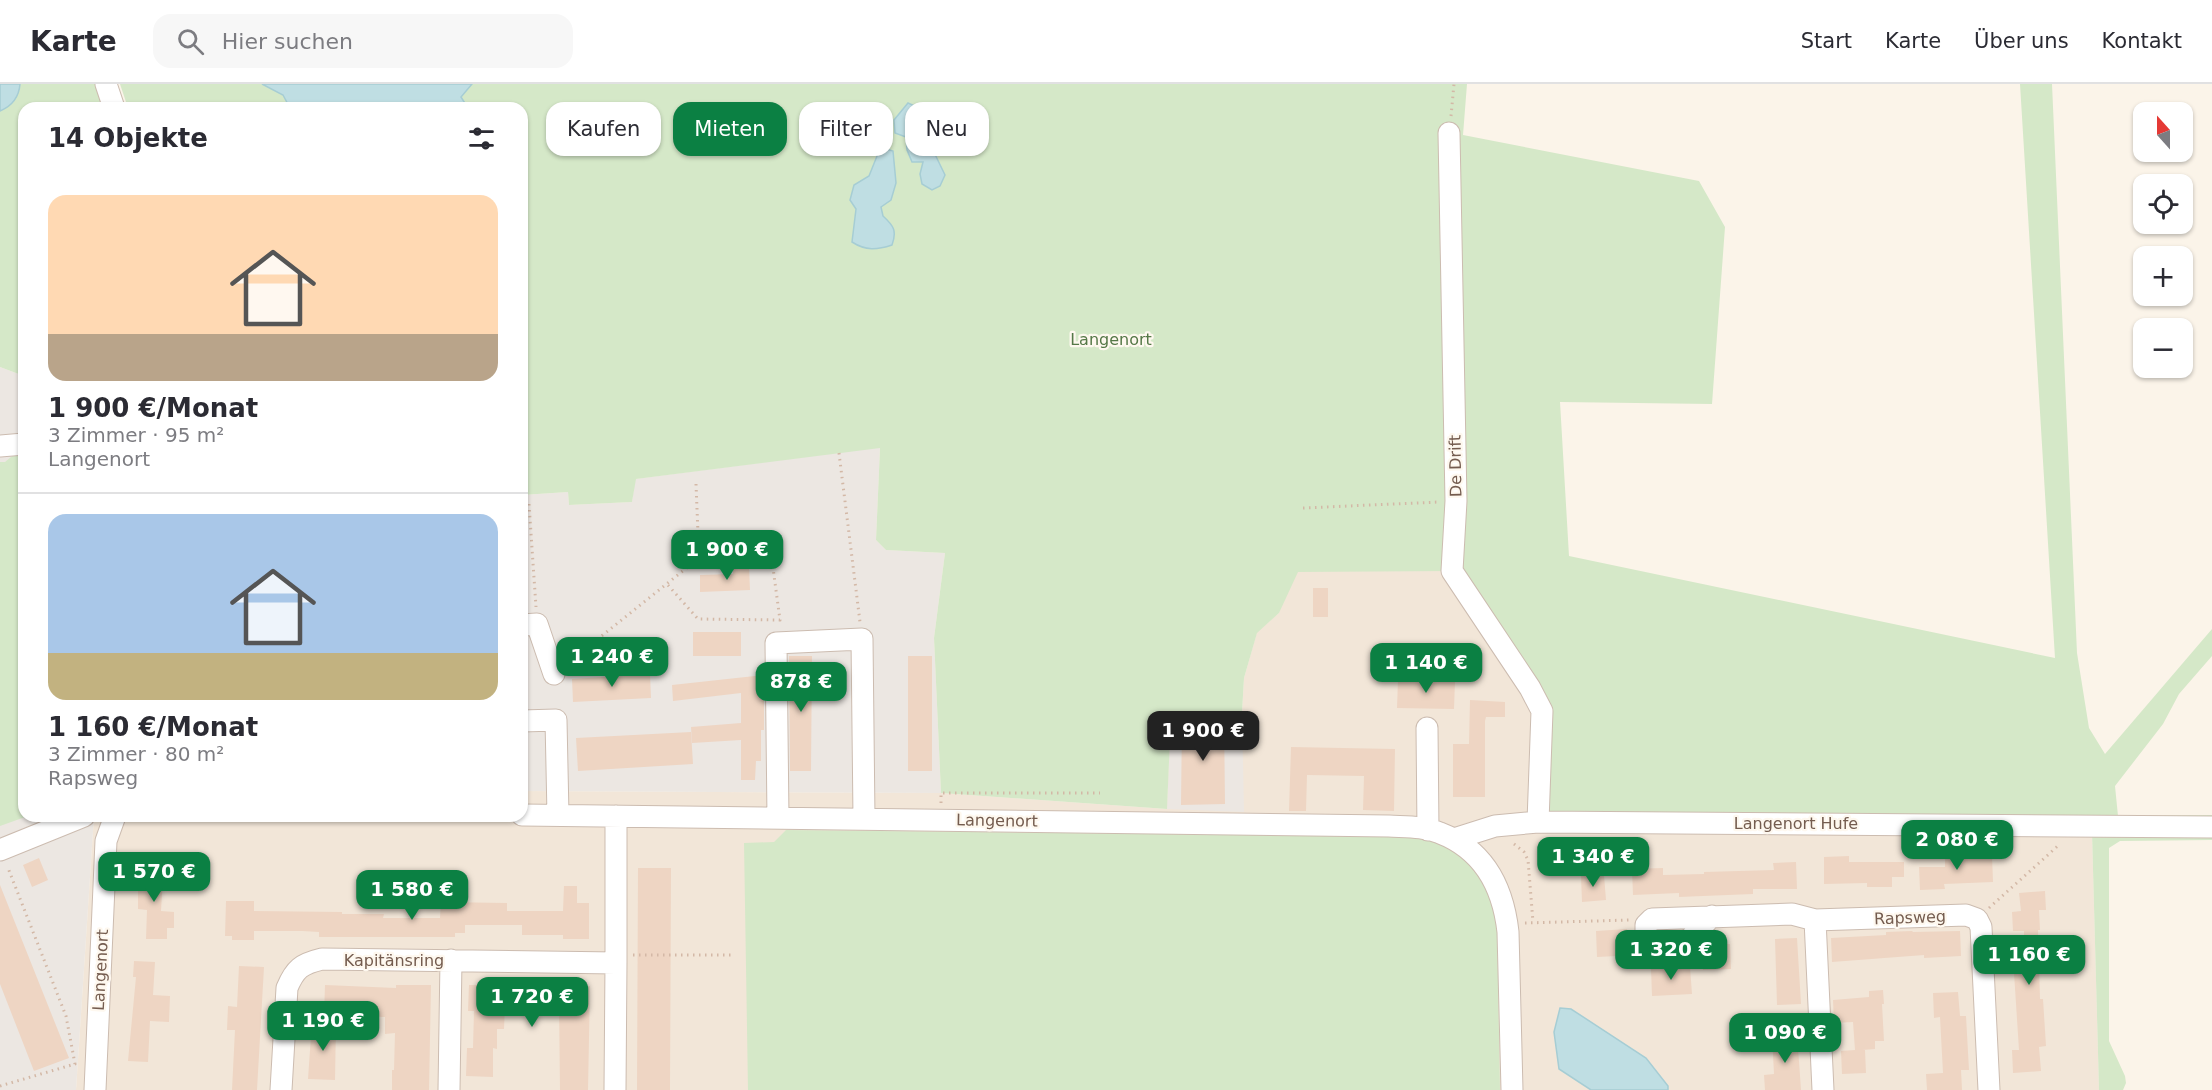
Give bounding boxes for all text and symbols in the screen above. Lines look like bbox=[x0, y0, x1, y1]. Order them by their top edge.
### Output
search box bbox=[153, 14, 573, 68]
text: Karte bbox=[30, 25, 117, 58]
icon: search bbox=[174, 25, 207, 58]
text: Hier suchen bbox=[222, 29, 353, 54]
text: Start bbox=[1801, 29, 1852, 53]
text: Karte bbox=[1885, 29, 1941, 53]
text: Über uns bbox=[1974, 29, 2069, 53]
text: Kontakt bbox=[2102, 29, 2182, 53]
chip: Kaufen bbox=[546, 102, 661, 156]
chip: Mieten bbox=[673, 102, 787, 156]
chip: Filter bbox=[799, 102, 893, 156]
chip: Neu bbox=[905, 102, 989, 156]
north arrow bbox=[2133, 102, 2193, 162]
map controls bbox=[2133, 102, 2193, 378]
icon: filters bbox=[465, 122, 498, 155]
text: 14 Objekte bbox=[48, 123, 208, 153]
button: locate bbox=[2133, 174, 2193, 234]
icon: home bbox=[219, 234, 327, 342]
button: + bbox=[2133, 246, 2193, 306]
button: − bbox=[2133, 318, 2193, 378]
park label: Langenort bbox=[1070, 330, 1152, 349]
text: 1 900 €/Monat bbox=[48, 393, 258, 423]
text: 3 Zimmer · 95 m² bbox=[48, 423, 224, 447]
street label: De Drift bbox=[1445, 435, 1466, 497]
text: Langenort bbox=[48, 447, 150, 471]
pin: 1 900 € bbox=[672, 530, 782, 581]
text: 1 900 € bbox=[685, 537, 769, 561]
icon: home bbox=[219, 553, 327, 661]
pin: 1 240 € bbox=[557, 637, 667, 688]
pin: 1 140 € bbox=[1371, 643, 1481, 694]
text: 1 240 € bbox=[570, 644, 654, 668]
text: 1 140 € bbox=[1384, 650, 1468, 674]
pin: 878 € bbox=[759, 662, 843, 713]
text: 878 € bbox=[770, 669, 832, 693]
pin: 1 900 € bbox=[1148, 711, 1258, 762]
text: 1 160 €/Monat bbox=[48, 712, 258, 742]
text: 1 900 € bbox=[1161, 718, 1245, 742]
text: 3 Zimmer · 80 m² bbox=[48, 742, 224, 766]
text: Rapsweg bbox=[48, 766, 138, 790]
street label: Langenort bbox=[956, 810, 1038, 831]
street label: Langenort Hufe bbox=[1734, 814, 1858, 833]
pin: 2 080 € bbox=[1902, 820, 2012, 871]
text: 2 080 € bbox=[1915, 827, 1999, 851]
pin: 1 340 € bbox=[1538, 837, 1648, 888]
text: 1 340 € bbox=[1551, 844, 1635, 868]
pin: 1 570 € bbox=[99, 852, 209, 903]
text: 1 570 € bbox=[112, 859, 196, 883]
pin: 1 580 € bbox=[357, 870, 467, 921]
text: 1 580 € bbox=[370, 877, 454, 901]
street label: Rapsweg bbox=[1874, 907, 1946, 928]
street label: Langenort bbox=[89, 929, 112, 1011]
pin: 1 320 € bbox=[1616, 930, 1726, 981]
pin: 1 160 € bbox=[1974, 935, 2084, 986]
text: 1 320 € bbox=[1629, 937, 1713, 961]
text: 1 160 € bbox=[1987, 942, 2071, 966]
street label: Kapitänsring bbox=[344, 951, 444, 970]
pin: 1 720 € bbox=[477, 977, 587, 1028]
text: 1 720 € bbox=[490, 984, 574, 1008]
pin: 1 190 € bbox=[268, 1001, 378, 1052]
text: 1 190 € bbox=[281, 1008, 365, 1032]
pin: 1 090 € bbox=[1730, 1013, 1840, 1064]
text: 1 090 € bbox=[1743, 1020, 1827, 1044]

